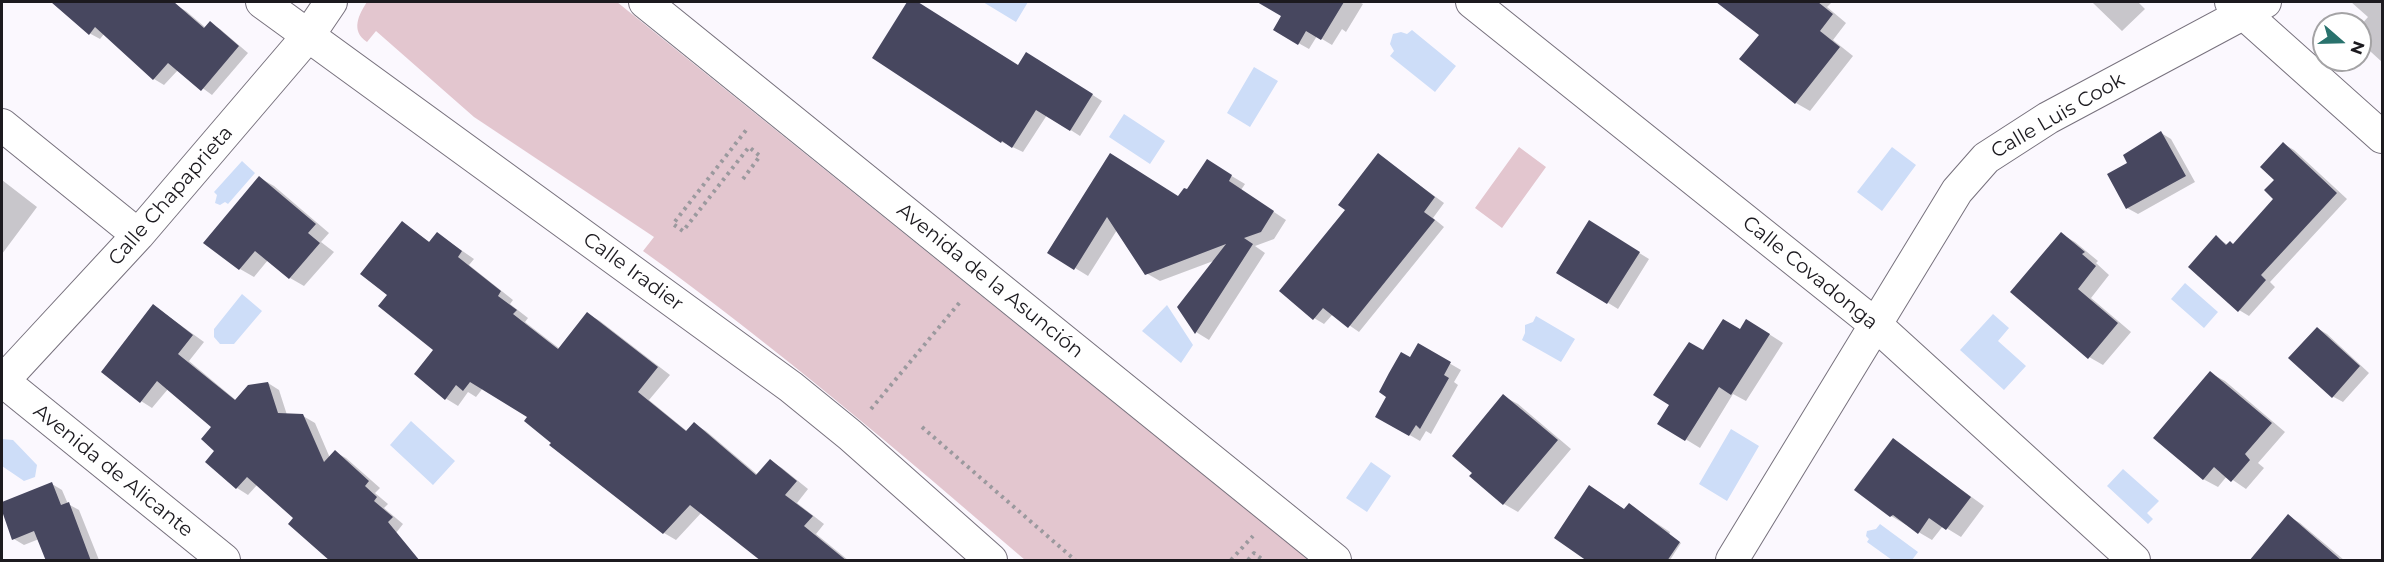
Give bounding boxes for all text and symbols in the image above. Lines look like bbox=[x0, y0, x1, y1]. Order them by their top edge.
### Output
north arrow bbox=[2312, 12, 2372, 72]
text: N bbox=[2346, 38, 2369, 57]
street label: Calle Luis Cook bbox=[1987, 68, 2129, 164]
street label: Calle Chapaprieta bbox=[104, 121, 238, 271]
street label: Avenida de la Asunción bbox=[892, 198, 1088, 364]
street label: Calle Covadonga bbox=[1737, 211, 1883, 335]
street label: Calle Iradier bbox=[578, 228, 688, 316]
street label: Avenida de Alicante bbox=[28, 399, 198, 543]

